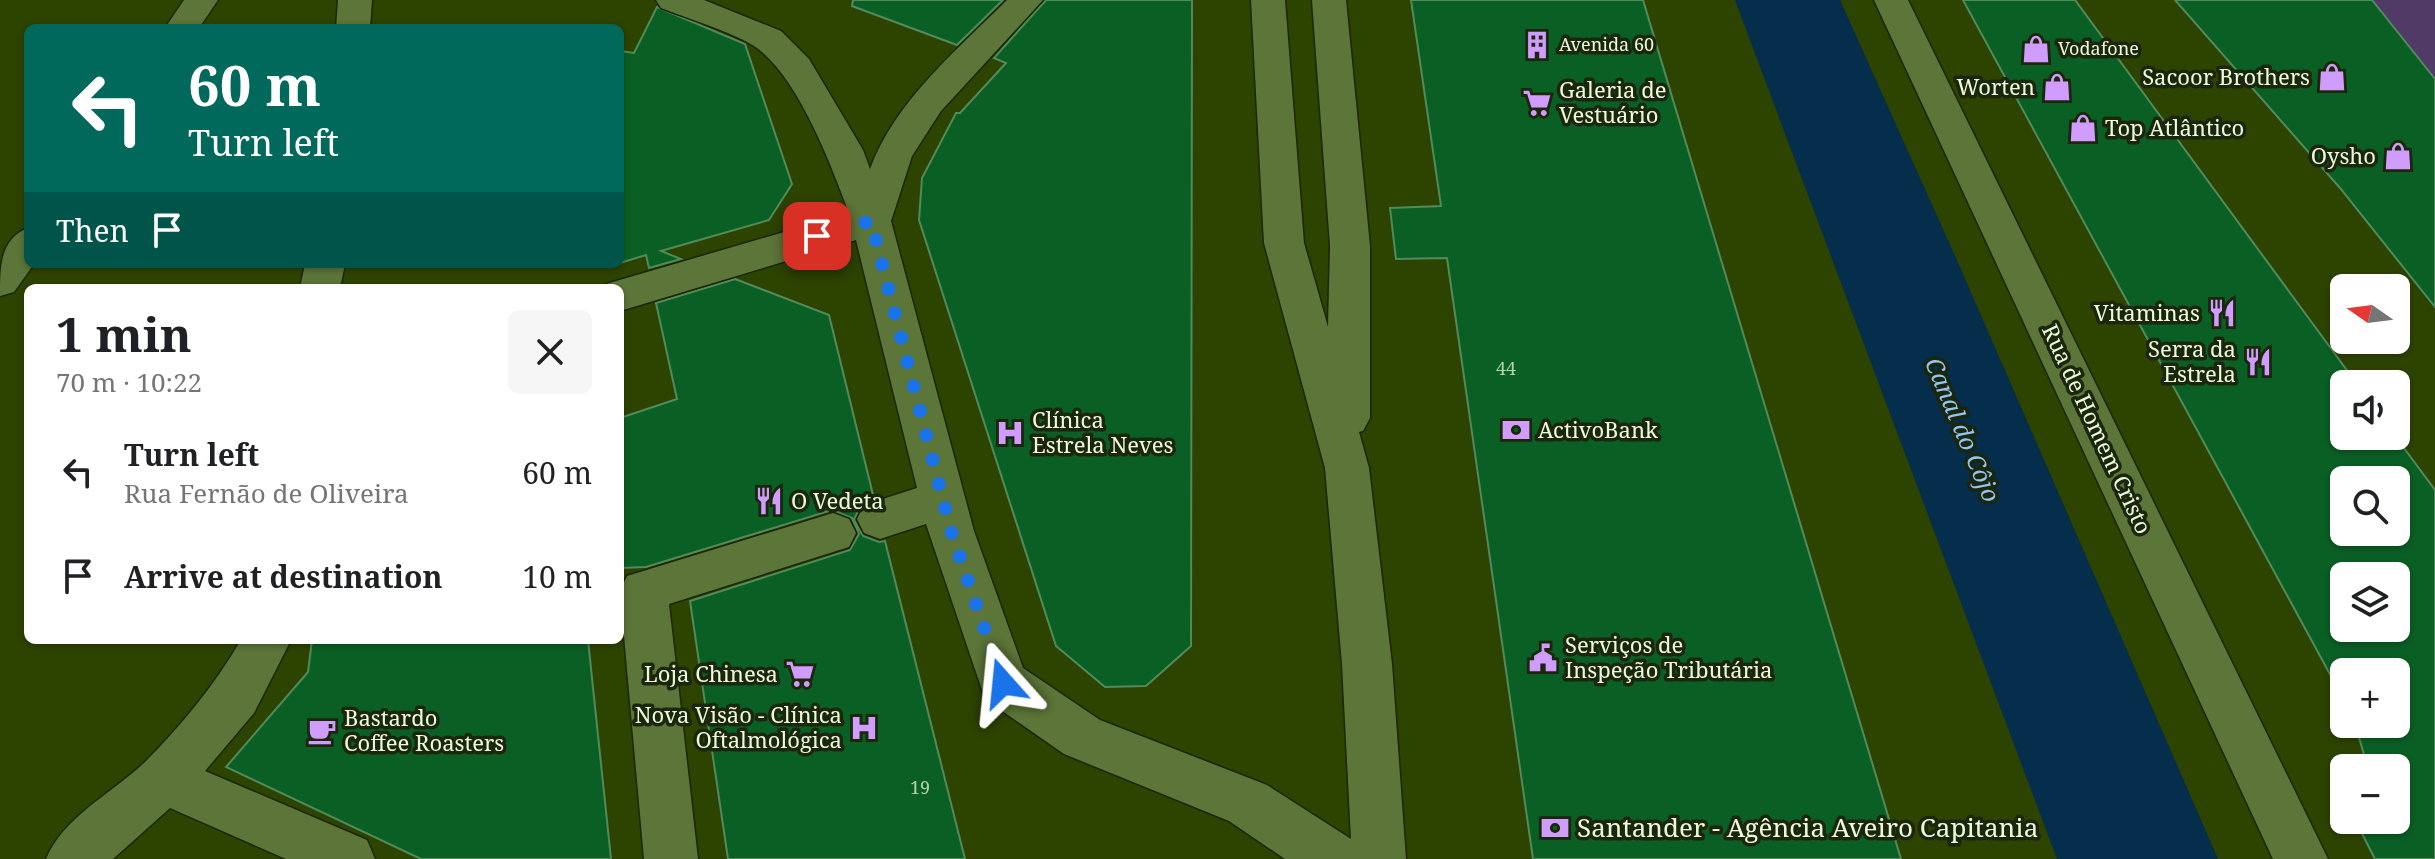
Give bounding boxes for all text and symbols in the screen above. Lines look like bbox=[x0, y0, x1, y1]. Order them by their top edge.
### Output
building icon: Avenida 60 bbox=[1522, 30, 1552, 60]
place label: Avenida 60 bbox=[1559, 32, 1654, 56]
shop icon: Vodafone bbox=[2021, 34, 2051, 64]
place label: Vodafone bbox=[2058, 36, 2139, 60]
text: 60 m bbox=[188, 46, 321, 122]
icon: left bbox=[56, 56, 160, 160]
place label: Sacoor Brothers bbox=[2142, 61, 2310, 91]
shop icon: Sacoor Brothers bbox=[2317, 62, 2347, 92]
place label: Worten bbox=[1957, 71, 2035, 101]
shop icon: Worten bbox=[2042, 72, 2072, 102]
place label: Galeria de Vestuário bbox=[1559, 74, 1666, 129]
supermarket icon: Galeria de Vestuário bbox=[1522, 88, 1552, 118]
place label: Top Atlântico bbox=[2105, 112, 2244, 142]
shop icon: Top Atlântico bbox=[2068, 113, 2098, 143]
text: Turn left bbox=[188, 118, 339, 167]
place label: Oysho bbox=[2311, 140, 2376, 170]
shop icon: Oysho bbox=[2383, 141, 2413, 171]
pin bbox=[783, 202, 851, 270]
icon: arrive bbox=[145, 208, 189, 252]
text: Then bbox=[56, 210, 129, 251]
icon: arrive bbox=[795, 214, 839, 258]
north arrow bbox=[2330, 274, 2410, 354]
map controls bbox=[2330, 274, 2410, 834]
place label: Vitaminas bbox=[2094, 297, 2200, 327]
restaurant icon: Vitaminas bbox=[2207, 298, 2237, 328]
text: 1 min bbox=[56, 301, 192, 366]
button: close bbox=[508, 310, 592, 394]
street label: Rua de Homem Cristo bbox=[2036, 319, 2160, 538]
place label: Serra da Estrela bbox=[2148, 333, 2236, 388]
restaurant icon: Serra da Estrela bbox=[2243, 347, 2273, 377]
water label: Canal do Côjo bbox=[1918, 352, 2009, 507]
house number: 44 bbox=[1496, 356, 1516, 380]
text: 70 m · 10:22 bbox=[56, 364, 202, 400]
button: sound bbox=[2330, 370, 2410, 450]
place label: Clínica Estrela Neves bbox=[1032, 404, 1173, 459]
place label: ActivoBank bbox=[1538, 414, 1658, 444]
bank icon: ActivoBank bbox=[1501, 415, 1531, 445]
hospital icon: Clínica Estrela Neves bbox=[995, 418, 1025, 448]
text: Turn left bbox=[124, 434, 259, 475]
icon: left bbox=[56, 450, 100, 494]
text: 60 m bbox=[522, 452, 592, 493]
button: search bbox=[2330, 466, 2410, 546]
text: Rua Fernão de Oliveira bbox=[124, 475, 409, 511]
place label: O Vedeta bbox=[791, 485, 884, 515]
restaurant icon: O Vedeta bbox=[754, 486, 784, 516]
icon: arrive bbox=[56, 554, 100, 598]
text: Arrive at destination bbox=[124, 556, 443, 597]
text: 10 m bbox=[522, 556, 592, 597]
button: layers bbox=[2330, 562, 2410, 642]
place label: Serviços de Inspeção Tributária bbox=[1565, 629, 1772, 684]
position arrow bbox=[961, 641, 1045, 725]
public building icon: Serviços de Inspeção Tributária bbox=[1528, 643, 1558, 673]
place label: Loja Chinesa bbox=[644, 658, 778, 688]
button: + bbox=[2330, 658, 2410, 738]
supermarket icon: Loja Chinesa bbox=[785, 659, 815, 689]
place label: Nova Visão - Clínica Oftalmológica bbox=[635, 699, 842, 754]
place label: Bastardo Coffee Roasters bbox=[344, 702, 504, 757]
hospital icon: Nova Visão - Clínica Oftalmológica bbox=[849, 713, 879, 743]
cafe icon: Bastardo Coffee Roasters bbox=[307, 716, 337, 746]
button: − bbox=[2330, 754, 2410, 834]
house number: 19 bbox=[910, 775, 930, 799]
place label: Santander - Agência Aveiro Capitania bbox=[1577, 809, 2038, 845]
bank icon: Santander - Agência Aveiro Capitania bbox=[1540, 813, 1570, 843]

